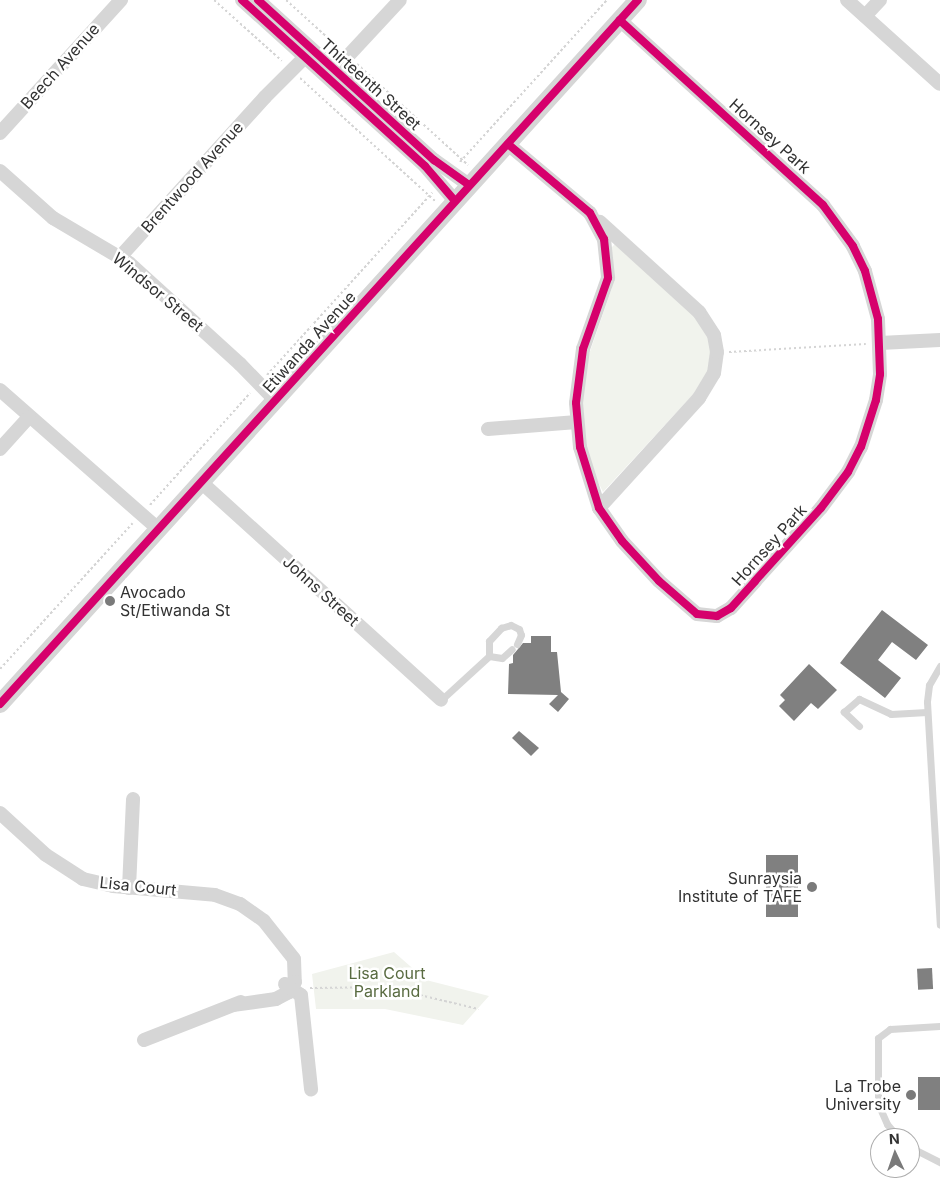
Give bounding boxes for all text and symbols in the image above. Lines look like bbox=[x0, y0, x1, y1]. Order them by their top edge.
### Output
street label: Beech Avenue bbox=[17, 19, 103, 113]
street label: Thirteenth Street bbox=[317, 34, 425, 134]
street label: Hornsey Park bbox=[726, 95, 814, 177]
street label: Brentwood Avenue bbox=[137, 117, 247, 237]
street label: Windsor Street bbox=[109, 248, 207, 336]
street label: Etiwanda Avenue bbox=[258, 287, 360, 397]
street label: Hornsey Park bbox=[728, 501, 810, 589]
street label: Johns Street bbox=[279, 552, 363, 630]
place label: Avocado St/Etiwanda St bbox=[120, 582, 230, 620]
marker: Avocado St/Etiwanda St bbox=[104, 595, 116, 607]
place label: Sunraysia Institute of TAFE bbox=[678, 868, 802, 906]
street label: Lisa Court bbox=[99, 872, 177, 900]
marker: Sunraysia Institute of TAFE bbox=[806, 881, 818, 893]
park label: Lisa Court Parkland bbox=[348, 963, 426, 1001]
place label: La Trobe University bbox=[825, 1076, 901, 1114]
marker: La Trobe University bbox=[905, 1089, 917, 1101]
north arrow bbox=[870, 1128, 920, 1178]
text: N bbox=[888, 1130, 900, 1147]

